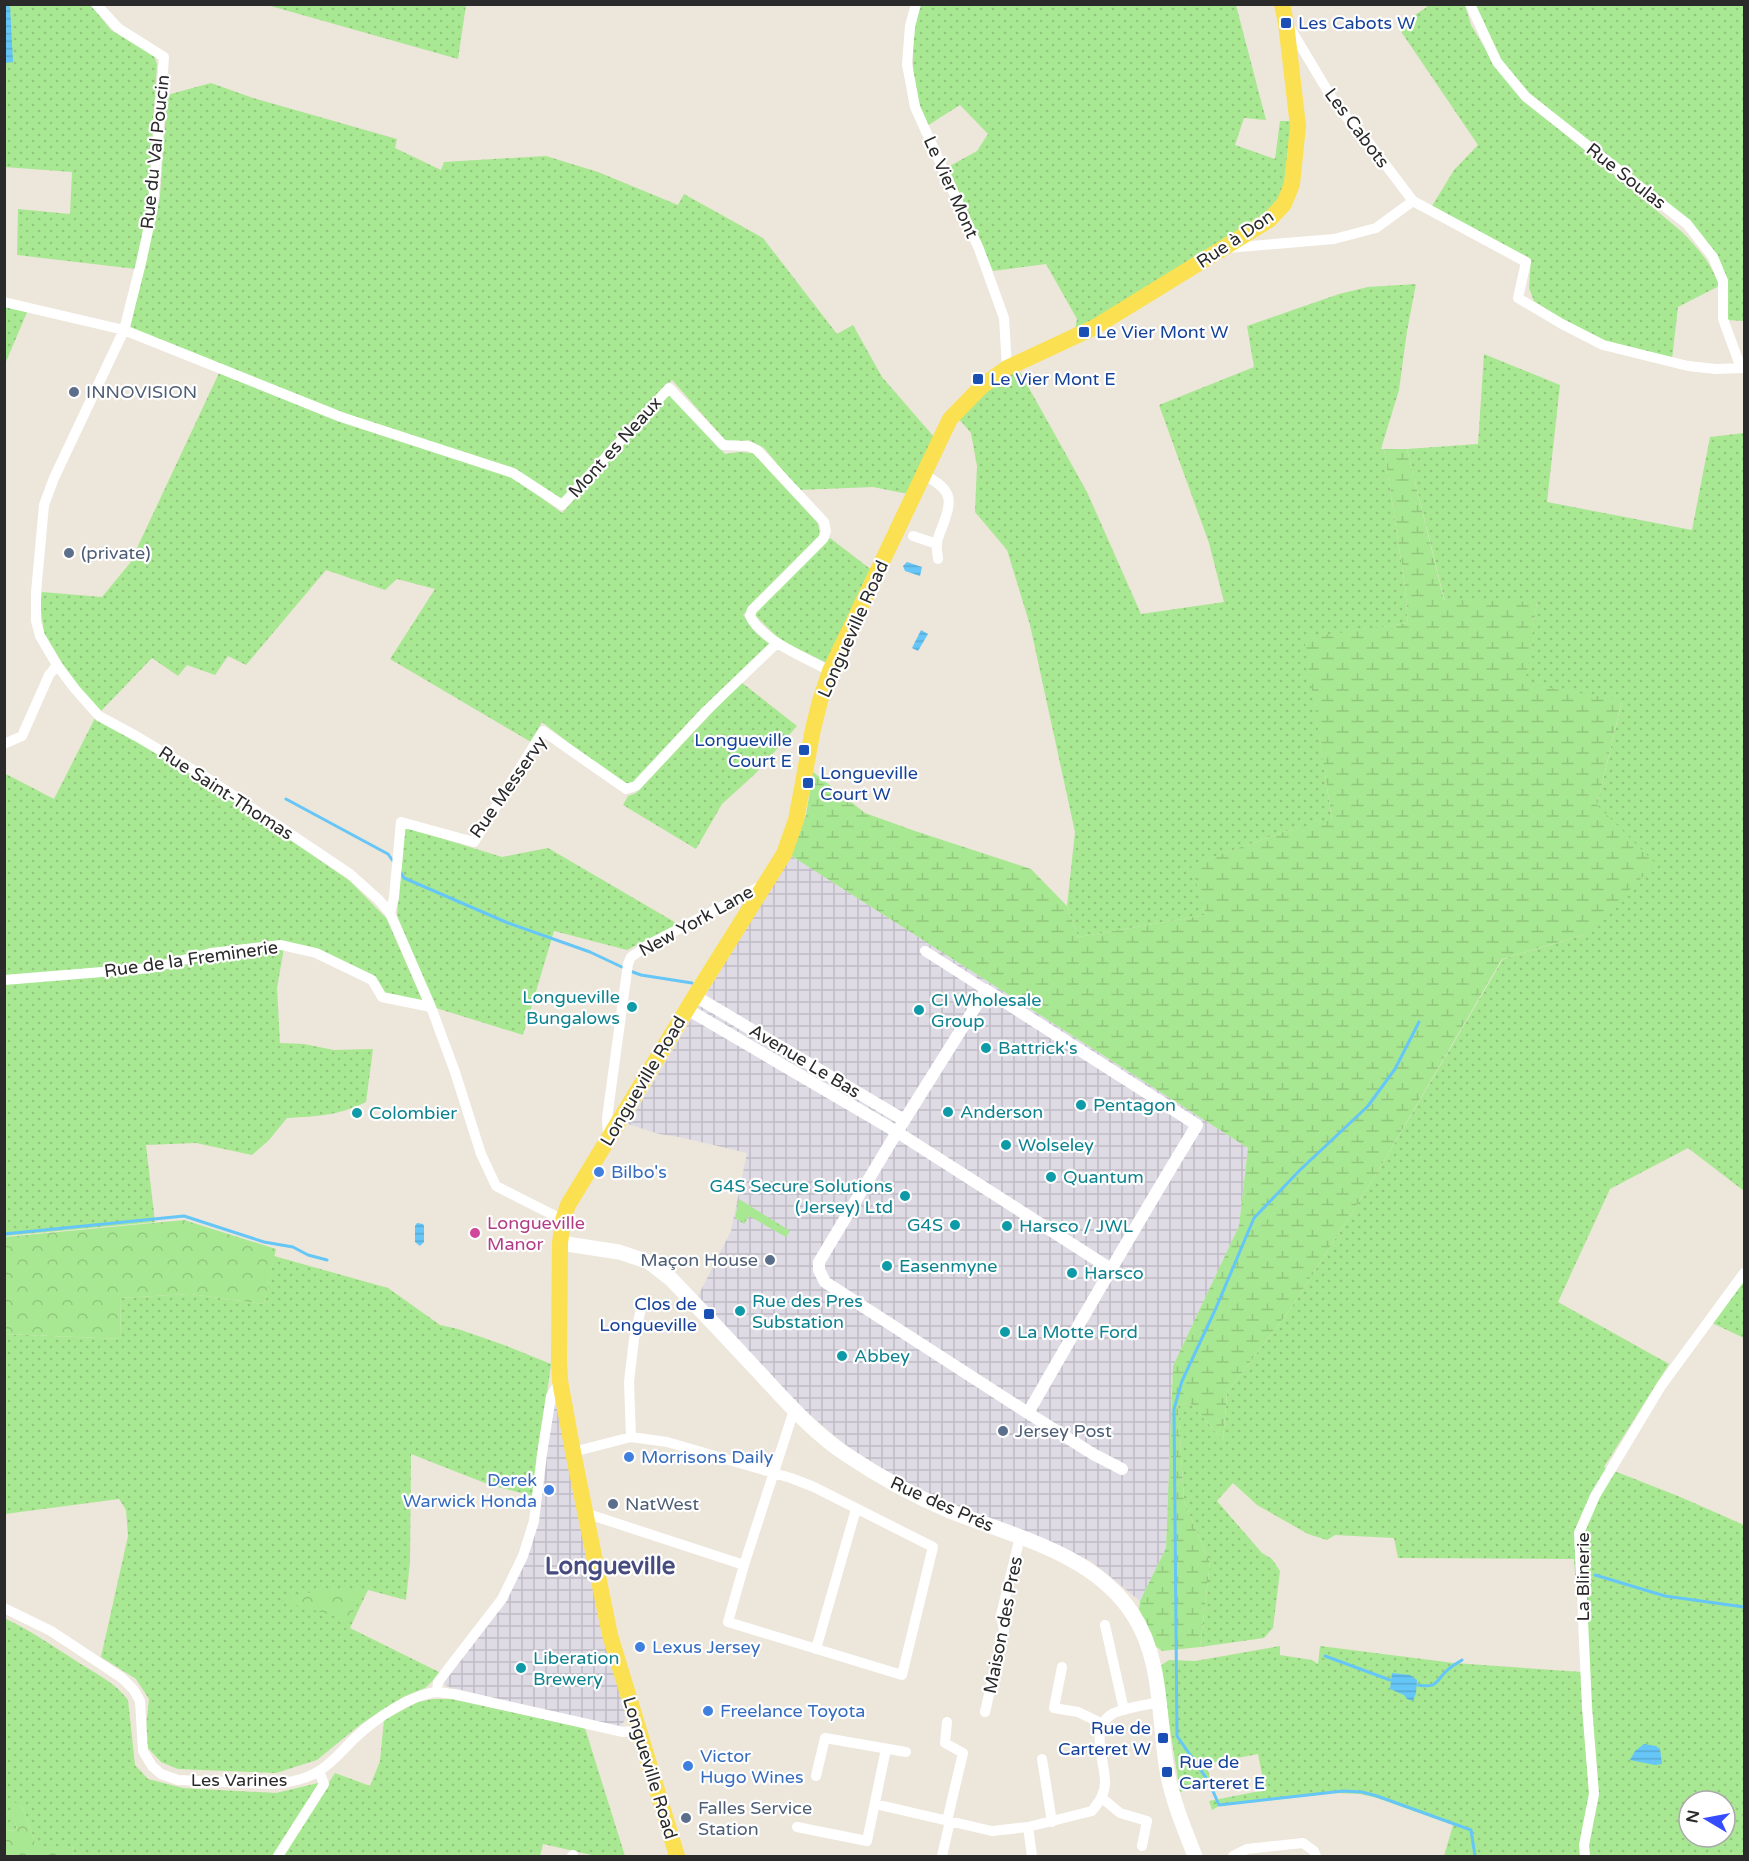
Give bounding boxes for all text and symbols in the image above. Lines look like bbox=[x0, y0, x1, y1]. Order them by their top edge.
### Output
place label: Les Cabots W bbox=[1298, 12, 1415, 34]
marker: Les Cabots W bbox=[1279, 16, 1293, 30]
street label: Rue du Val Poucin bbox=[136, 74, 174, 230]
street label: Les Cabots bbox=[1320, 84, 1394, 172]
street label: Le Vier Mont bbox=[919, 133, 983, 242]
street label: Rue Soulas bbox=[1582, 138, 1670, 214]
street label: Rue à Don bbox=[1192, 205, 1278, 273]
place label: Le Vier Mont W bbox=[1096, 321, 1228, 343]
marker: Le Vier Mont W bbox=[1077, 325, 1091, 339]
place label: Le Vier Mont E bbox=[990, 368, 1116, 390]
marker: Le Vier Mont E bbox=[971, 372, 985, 386]
place label: INNOVISION bbox=[86, 381, 197, 403]
marker: INNOVISION bbox=[67, 385, 81, 399]
street label: Mont es Neaux bbox=[564, 392, 666, 502]
place label: (private) bbox=[81, 542, 151, 564]
marker: (private) bbox=[62, 546, 76, 560]
street label: Longueville Road bbox=[813, 557, 893, 701]
place label: Longueville Court E bbox=[694, 729, 792, 772]
street label: Rue Messervy bbox=[465, 731, 551, 842]
street label: Rue Saint-Thomas bbox=[155, 741, 297, 845]
marker: Longueville Court E bbox=[797, 743, 811, 757]
place label: Longueville Court W bbox=[820, 762, 918, 805]
marker: Longueville Court W bbox=[801, 776, 815, 790]
street label: New York Lane bbox=[635, 881, 757, 961]
street label: Rue de la Freminerie bbox=[103, 936, 279, 982]
place label: Longueville Bungalows bbox=[522, 986, 620, 1029]
place label: CI Wholesale Group bbox=[931, 989, 1042, 1032]
marker: Longueville Bungalows bbox=[625, 1000, 639, 1014]
marker: CI Wholesale Group bbox=[912, 1003, 926, 1017]
street label: Longueville Road bbox=[596, 1012, 690, 1150]
street label: Avenue Le Bas bbox=[746, 1019, 864, 1103]
place label: Battrick's bbox=[998, 1037, 1078, 1059]
marker: Battrick's bbox=[979, 1041, 993, 1055]
place label: Pentagon bbox=[1093, 1094, 1176, 1116]
marker: Pentagon bbox=[1074, 1098, 1088, 1112]
place label: Anderson bbox=[960, 1101, 1043, 1123]
place label: Colombier bbox=[369, 1102, 457, 1124]
marker: Anderson bbox=[941, 1105, 955, 1119]
marker: Colombier bbox=[350, 1106, 364, 1120]
place label: Wolseley bbox=[1018, 1134, 1094, 1156]
marker: Wolseley bbox=[999, 1138, 1013, 1152]
place label: Bilbo's bbox=[611, 1161, 667, 1183]
marker: Bilbo's bbox=[592, 1165, 606, 1179]
place label: Quantum bbox=[1063, 1166, 1144, 1188]
marker: Quantum bbox=[1044, 1170, 1058, 1184]
place label: G4S Secure Solutions (Jersey) Ltd bbox=[710, 1175, 893, 1218]
marker: G4S Secure Solutions (Jersey) Ltd bbox=[898, 1189, 912, 1203]
place label: Longueville Manor bbox=[487, 1212, 585, 1255]
place label: G4S bbox=[907, 1214, 943, 1236]
place label: Harsco / JWL bbox=[1019, 1215, 1134, 1237]
marker: G4S bbox=[948, 1218, 962, 1232]
marker: Harsco / JWL bbox=[1000, 1219, 1014, 1233]
marker: Longueville Manor bbox=[468, 1226, 482, 1240]
place label: Maçon House bbox=[640, 1249, 758, 1271]
marker: Maçon House bbox=[763, 1253, 777, 1267]
place label: Easenmyne bbox=[899, 1255, 997, 1277]
marker: Easenmyne bbox=[880, 1259, 894, 1273]
place label: Harsco bbox=[1084, 1262, 1144, 1284]
marker: Harsco bbox=[1065, 1266, 1079, 1280]
place label: Rue des Pres Substation bbox=[752, 1290, 863, 1333]
place label: Clos de Longueville bbox=[599, 1293, 697, 1336]
marker: Rue des Pres Substation bbox=[733, 1304, 747, 1318]
marker: Clos de Longueville bbox=[702, 1307, 716, 1321]
place label: La Motte Ford bbox=[1017, 1321, 1138, 1343]
marker: La Motte Ford bbox=[998, 1325, 1012, 1339]
place label: Abbey bbox=[854, 1345, 910, 1367]
marker: Abbey bbox=[835, 1349, 849, 1363]
place label: Jersey Post bbox=[1015, 1420, 1112, 1442]
marker: Jersey Post bbox=[996, 1424, 1010, 1438]
place label: Morrisons Daily bbox=[641, 1446, 774, 1468]
marker: Morrisons Daily bbox=[622, 1450, 636, 1464]
place label: Derek Warwick Honda bbox=[403, 1469, 537, 1512]
street label: Rue des Prés bbox=[887, 1471, 997, 1537]
marker: Derek Warwick Honda bbox=[542, 1483, 556, 1497]
place label: NatWest bbox=[625, 1493, 699, 1515]
marker: NatWest bbox=[606, 1497, 620, 1511]
street label: La Blinerie bbox=[1572, 1532, 1594, 1622]
district label: Longueville bbox=[545, 1552, 676, 1581]
street label: Maison des Pres bbox=[979, 1554, 1027, 1696]
place label: Lexus Jersey bbox=[652, 1636, 761, 1658]
marker: Lexus Jersey bbox=[633, 1640, 647, 1654]
place label: Liberation Brewery bbox=[533, 1647, 619, 1690]
marker: Liberation Brewery bbox=[514, 1661, 528, 1675]
street label: Longueville Road bbox=[618, 1694, 682, 1842]
place label: Freelance Toyota bbox=[720, 1700, 865, 1722]
marker: Freelance Toyota bbox=[701, 1704, 715, 1718]
place label: Rue de Carteret W bbox=[1058, 1717, 1151, 1760]
marker: Rue de Carteret W bbox=[1156, 1731, 1170, 1745]
place label: Victor Hugo Wines bbox=[700, 1745, 804, 1788]
place label: Rue de Carteret E bbox=[1179, 1751, 1265, 1794]
marker: Victor Hugo Wines bbox=[681, 1759, 695, 1773]
marker: Rue de Carteret E bbox=[1160, 1765, 1174, 1779]
street label: Les Varines bbox=[191, 1769, 287, 1791]
north arrow bbox=[1677, 1789, 1737, 1849]
place label: Falles Service Station bbox=[698, 1797, 812, 1840]
text: N bbox=[1682, 1809, 1704, 1825]
marker: Falles Service Station bbox=[679, 1811, 693, 1825]

